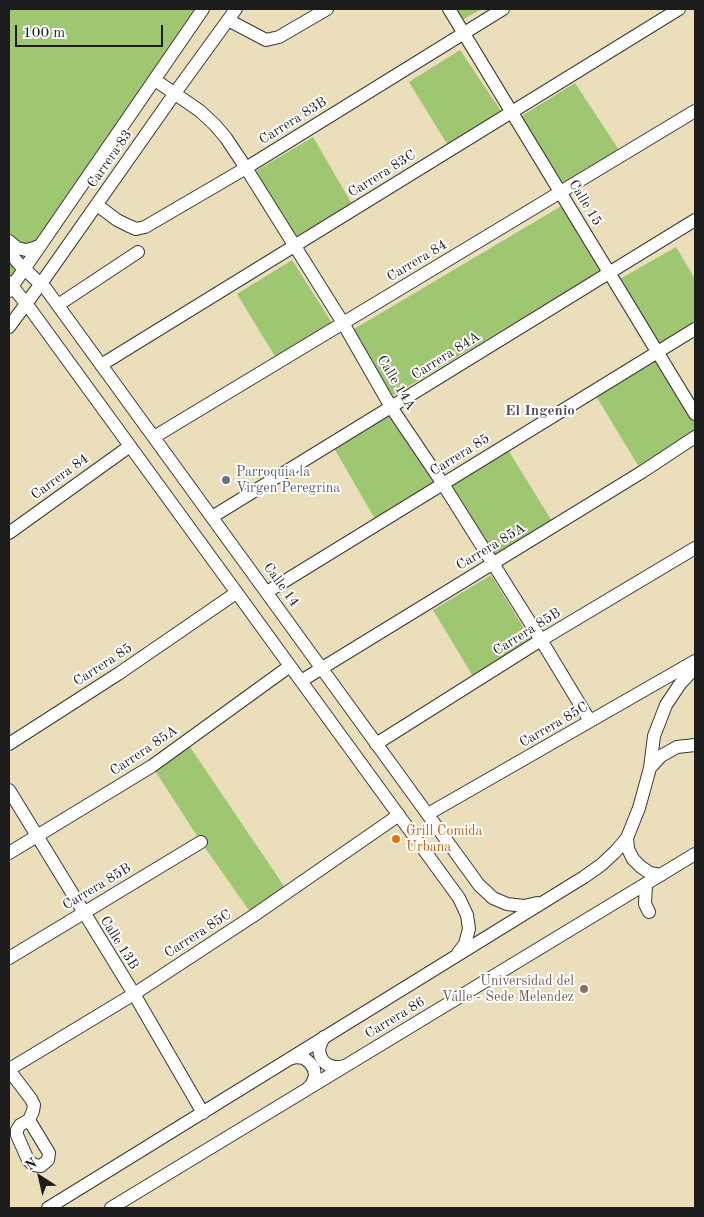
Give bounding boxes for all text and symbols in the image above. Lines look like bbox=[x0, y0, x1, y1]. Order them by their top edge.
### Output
scale bar bbox=[18, 15, 165, 47]
text: 100 m bbox=[23, 26, 65, 41]
street label: Carrera 83B bbox=[256, 94, 330, 148]
street label: Carrera 83 bbox=[84, 127, 136, 191]
street label: Carrera 83C bbox=[345, 147, 419, 201]
street label: Calle 15 bbox=[565, 177, 605, 229]
street label: Carrera 84 bbox=[384, 237, 450, 285]
street label: Carrera 84A bbox=[409, 328, 483, 384]
street label: Calle 14A bbox=[373, 352, 419, 414]
district label: El Ingenio bbox=[505, 402, 575, 420]
street label: Carrera 85 bbox=[427, 430, 493, 480]
street label: Carrera 84 bbox=[28, 451, 92, 503]
place label: Parroquia la Virgen Peregrina bbox=[236, 464, 340, 497]
marker: Parroquia la Virgen Peregrina bbox=[220, 474, 232, 486]
street label: Carrera 85A bbox=[453, 520, 529, 574]
street label: Calle 14 bbox=[259, 560, 303, 610]
street label: Carrera 85B bbox=[490, 605, 564, 659]
street label: Carrera 85 bbox=[70, 640, 136, 690]
street label: Carrera 85C bbox=[517, 699, 591, 751]
street label: Carrera 85A bbox=[107, 722, 181, 780]
place label: Grill Comida Urbana bbox=[406, 823, 483, 856]
marker: Grill Comida Urbana bbox=[390, 833, 402, 845]
street label: Carrera 85B bbox=[60, 860, 134, 914]
street label: Carrera 85C bbox=[161, 906, 235, 962]
street label: Calle 13B bbox=[96, 913, 142, 973]
place label: Universidad del Valle - Sede Melendez bbox=[442, 973, 574, 1006]
marker: Universidad del Valle - Sede Melendez bbox=[578, 983, 590, 995]
street label: Carrera 86 bbox=[362, 994, 428, 1042]
north arrow bbox=[15, 1152, 65, 1202]
text: N bbox=[23, 1156, 40, 1174]

